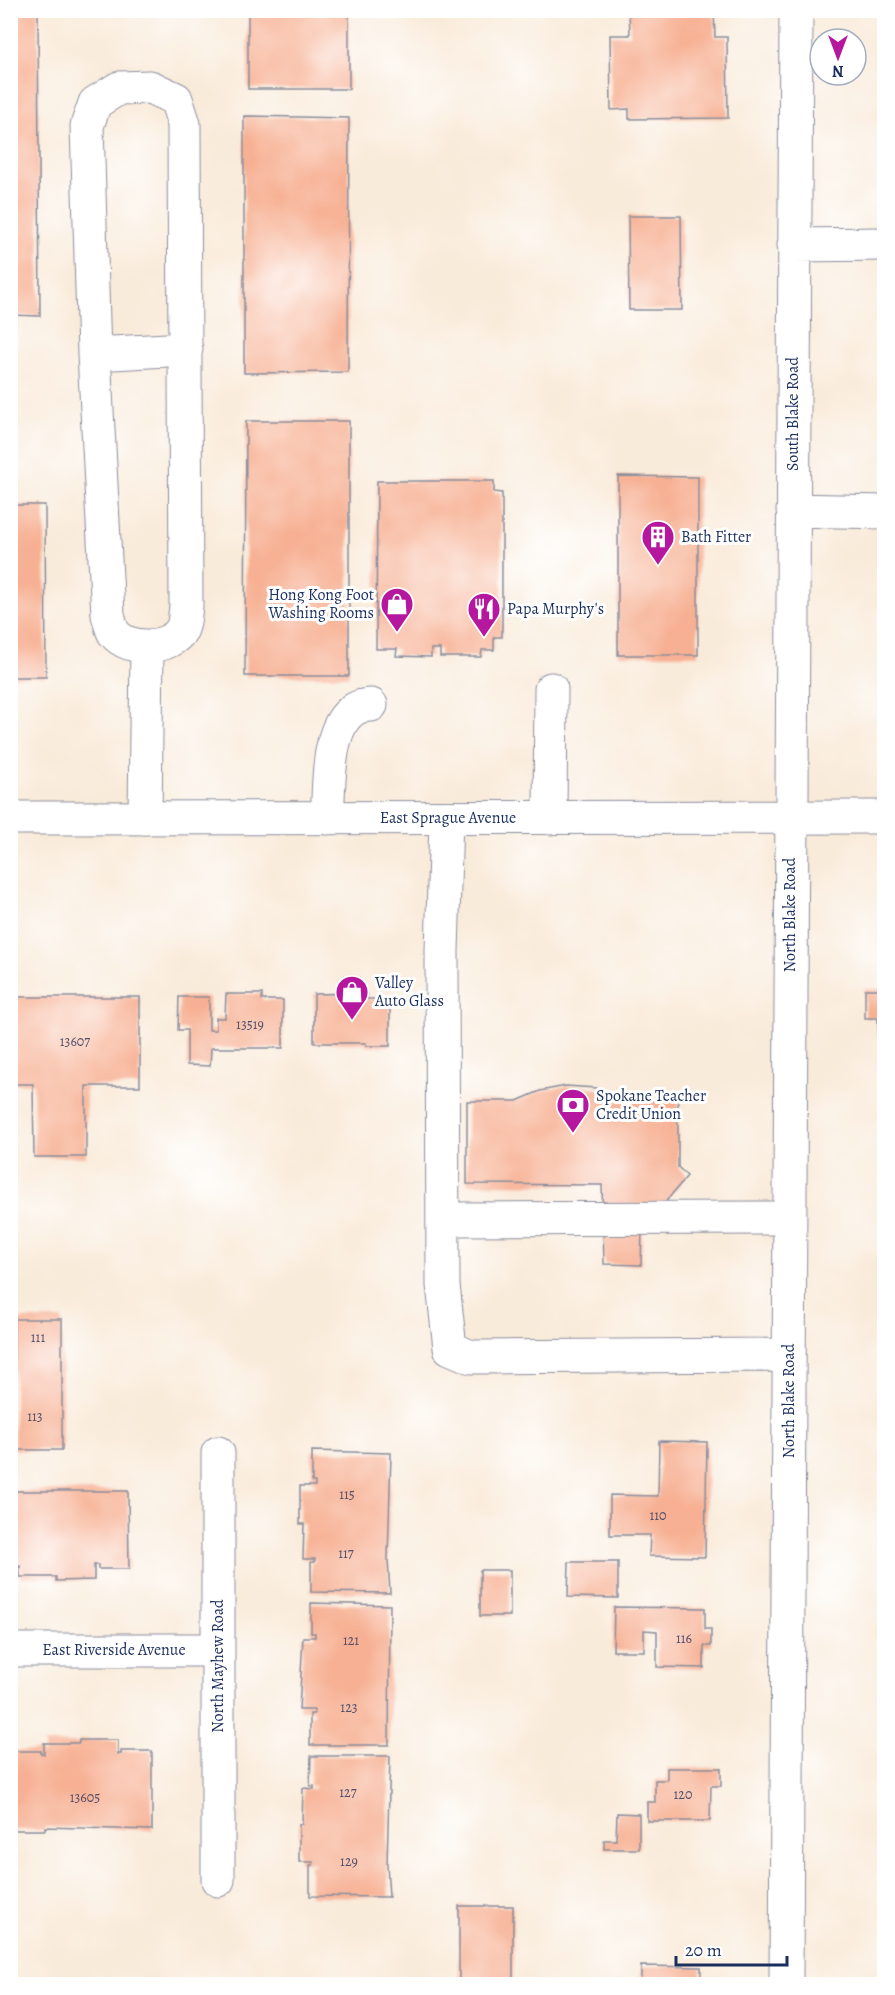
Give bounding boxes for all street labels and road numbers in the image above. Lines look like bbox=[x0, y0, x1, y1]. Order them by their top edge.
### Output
street label: South Blake Road bbox=[782, 357, 804, 471]
street label: East Sprague Avenue bbox=[380, 807, 516, 829]
street label: North Blake Road bbox=[779, 857, 801, 972]
street label: North Blake Road bbox=[778, 1343, 800, 1458]
street label: North Mayhew Road bbox=[207, 1599, 229, 1733]
street label: East Riverside Avenue bbox=[42, 1639, 186, 1661]

